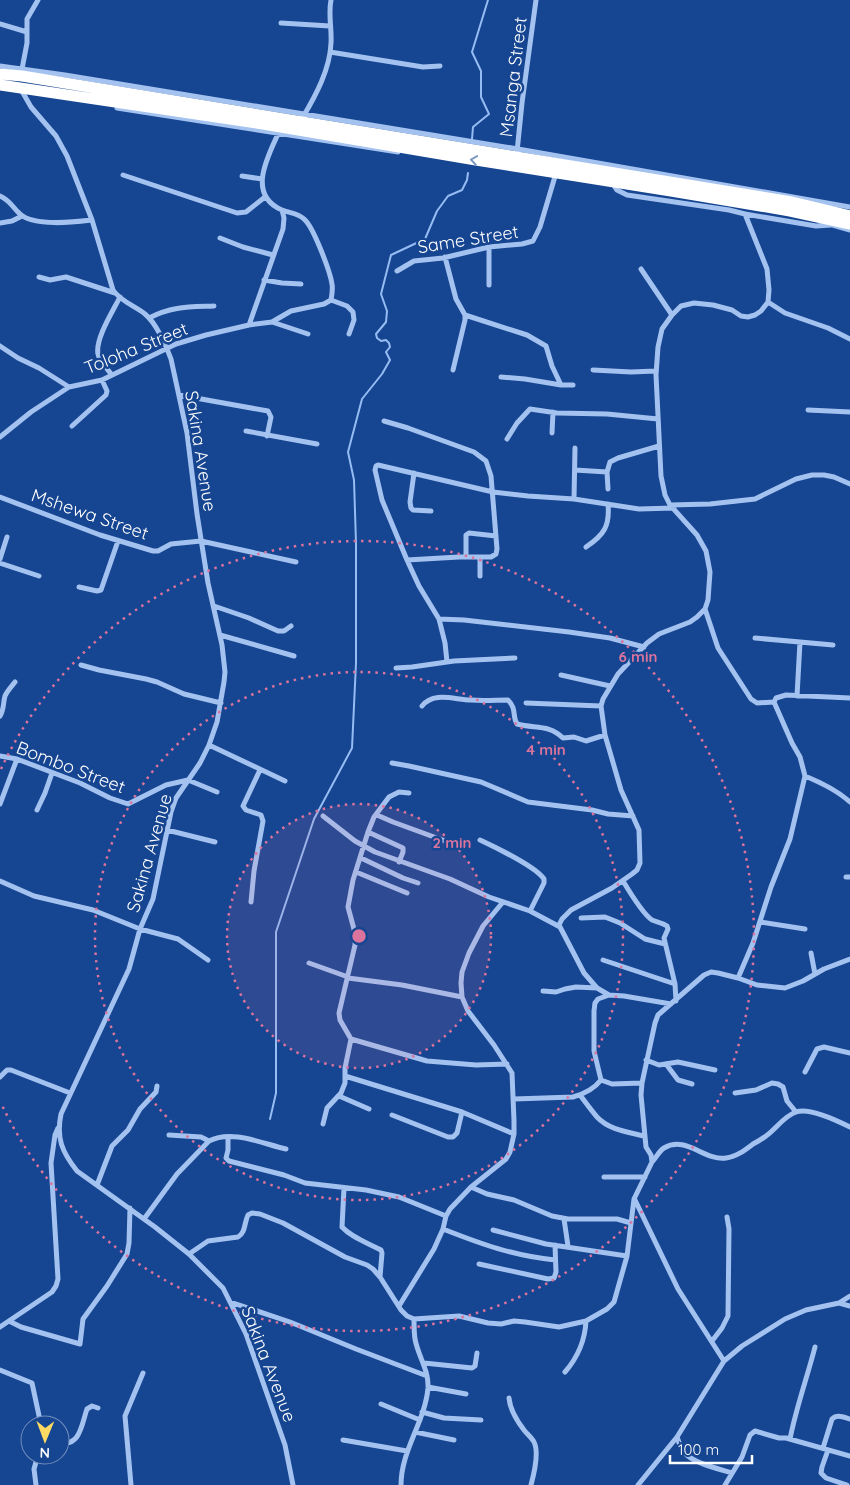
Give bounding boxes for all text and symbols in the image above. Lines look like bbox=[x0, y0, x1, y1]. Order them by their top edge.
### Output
street label: Msanga Street bbox=[494, 16, 532, 138]
one-way arrow bbox=[470, 155, 479, 165]
street label: Same Street bbox=[416, 220, 520, 258]
street label: Toloha Street bbox=[81, 317, 191, 379]
street label: Sakina Avenue bbox=[180, 389, 222, 513]
street label: Mshewa Street bbox=[28, 483, 152, 545]
text: 6 min bbox=[619, 647, 657, 666]
street label: Bombo Street bbox=[13, 736, 129, 798]
text: 4 min bbox=[526, 740, 566, 759]
street label: Sakina Avenue bbox=[121, 791, 177, 915]
text: 2 min bbox=[432, 833, 472, 852]
centre of rings bbox=[350, 927, 368, 945]
street label: Sakina Avenue bbox=[236, 1303, 302, 1425]
north arrow bbox=[20, 1415, 70, 1465]
scale bar bbox=[670, 1432, 752, 1464]
text: 100 m bbox=[678, 1440, 719, 1459]
text: N bbox=[39, 1444, 50, 1462]

